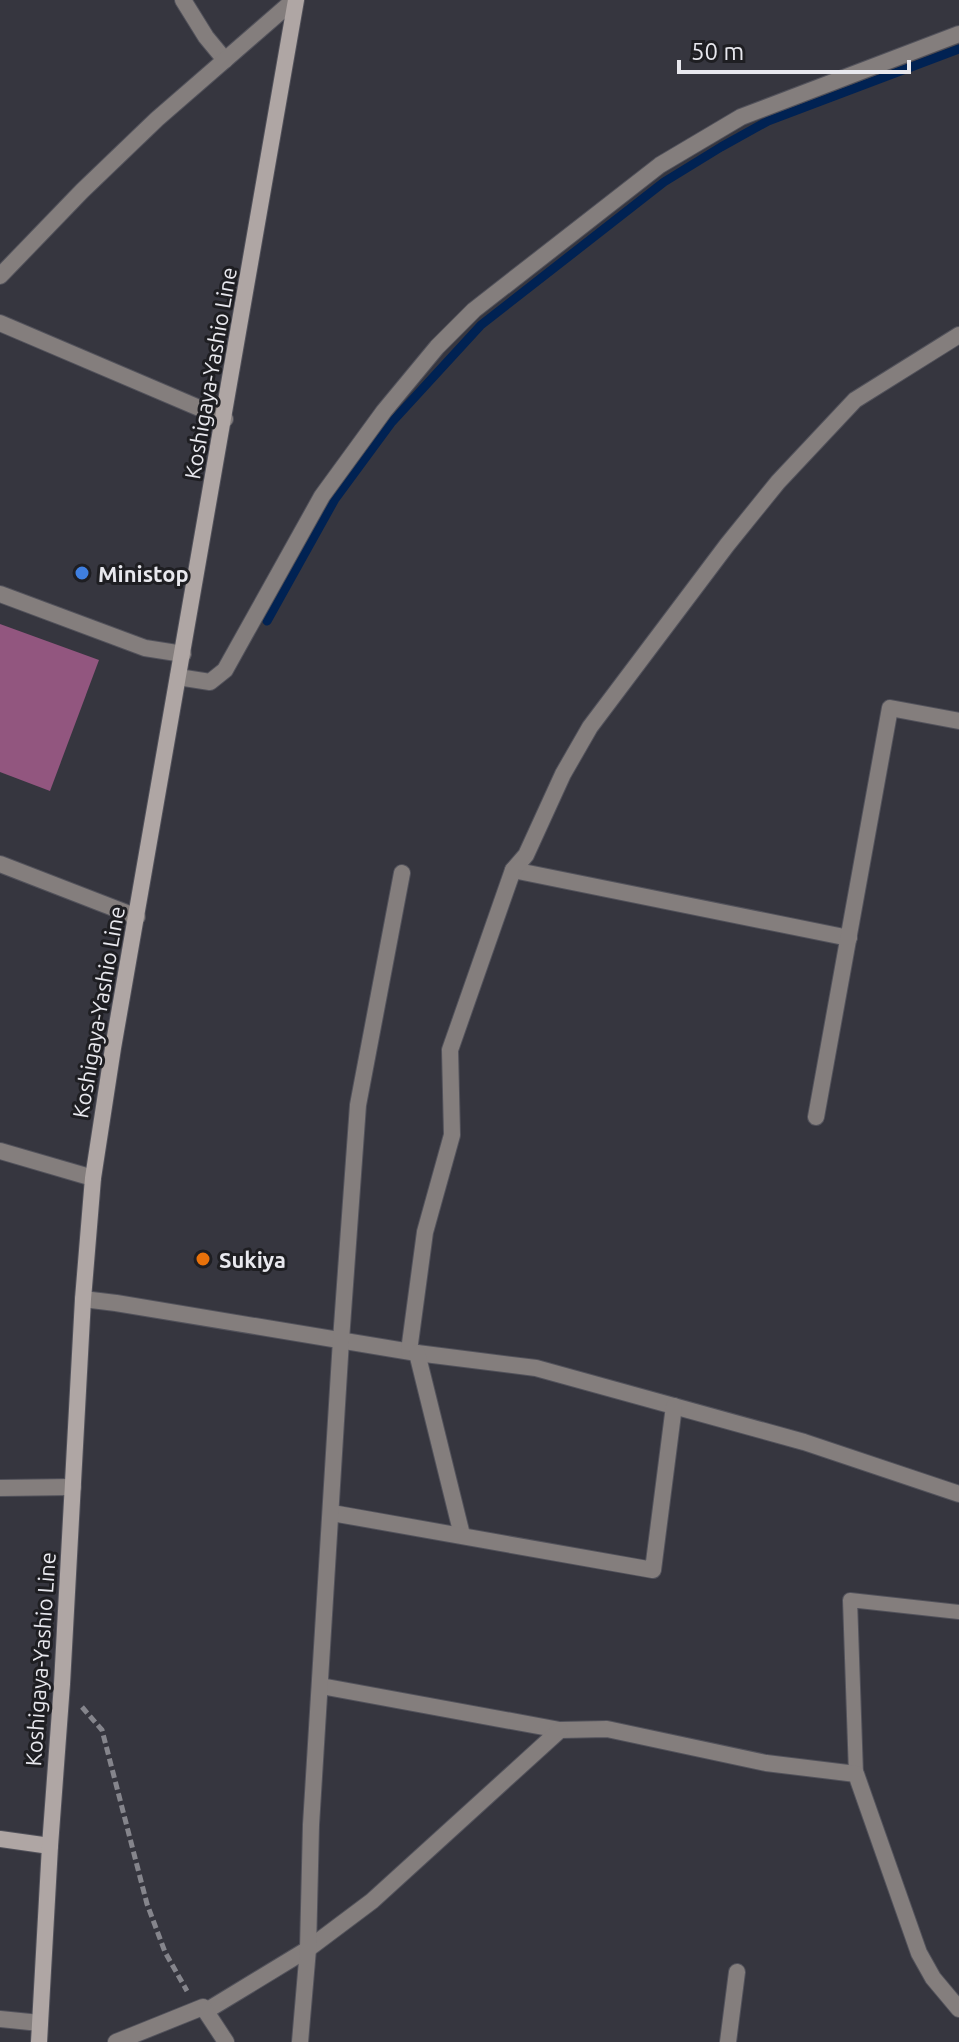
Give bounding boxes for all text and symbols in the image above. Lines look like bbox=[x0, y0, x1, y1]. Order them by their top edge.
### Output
scale bar bbox=[679, 24, 909, 74]
text: 50 m bbox=[691, 38, 744, 65]
street label: Koshigaya-Yashio Line bbox=[179, 265, 241, 481]
place label: Ministop bbox=[98, 561, 189, 586]
marker: Ministop bbox=[73, 564, 91, 582]
street label: Koshigaya-Yashio Line bbox=[67, 904, 129, 1120]
place label: Sukiya bbox=[219, 1247, 286, 1272]
marker: Sukiya bbox=[194, 1250, 212, 1268]
street label: Koshigaya-Yashio Line bbox=[20, 1551, 60, 1767]

